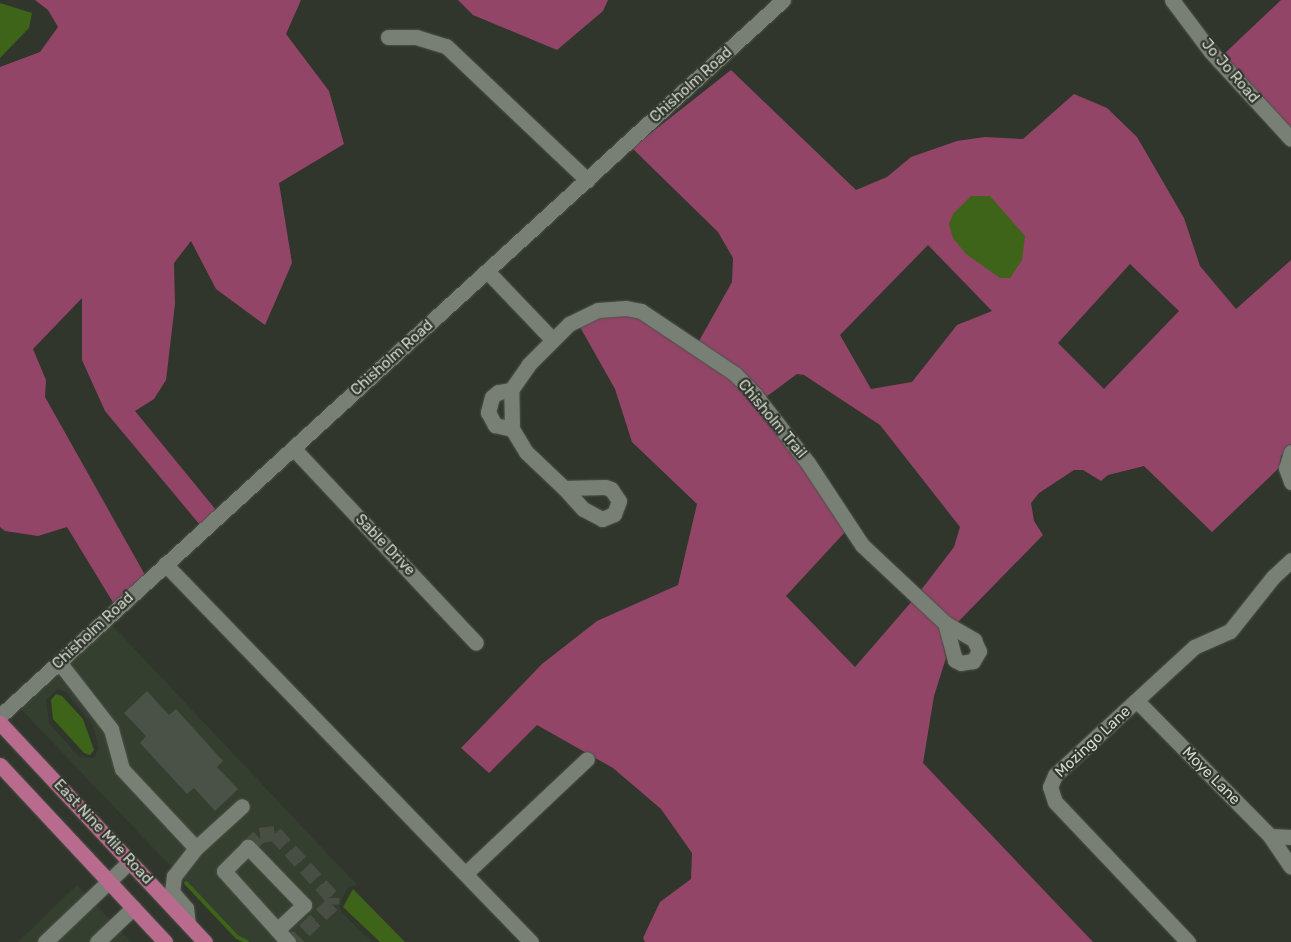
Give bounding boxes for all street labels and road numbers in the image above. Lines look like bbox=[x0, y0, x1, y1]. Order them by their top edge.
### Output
street label: Jo Jo Road bbox=[1197, 35, 1263, 107]
street label: Chisholm Road bbox=[646, 43, 736, 127]
street label: Chisholm Road bbox=[347, 316, 437, 400]
street label: Chisholm Trail bbox=[734, 376, 810, 462]
street label: Sable Drive bbox=[351, 511, 419, 579]
street label: Chisholm Road bbox=[49, 589, 137, 673]
street label: Mozingo Lane bbox=[1052, 703, 1134, 781]
street label: Moye Lane bbox=[1178, 743, 1244, 809]
street label: East Nine Mile Road bbox=[50, 776, 156, 888]

